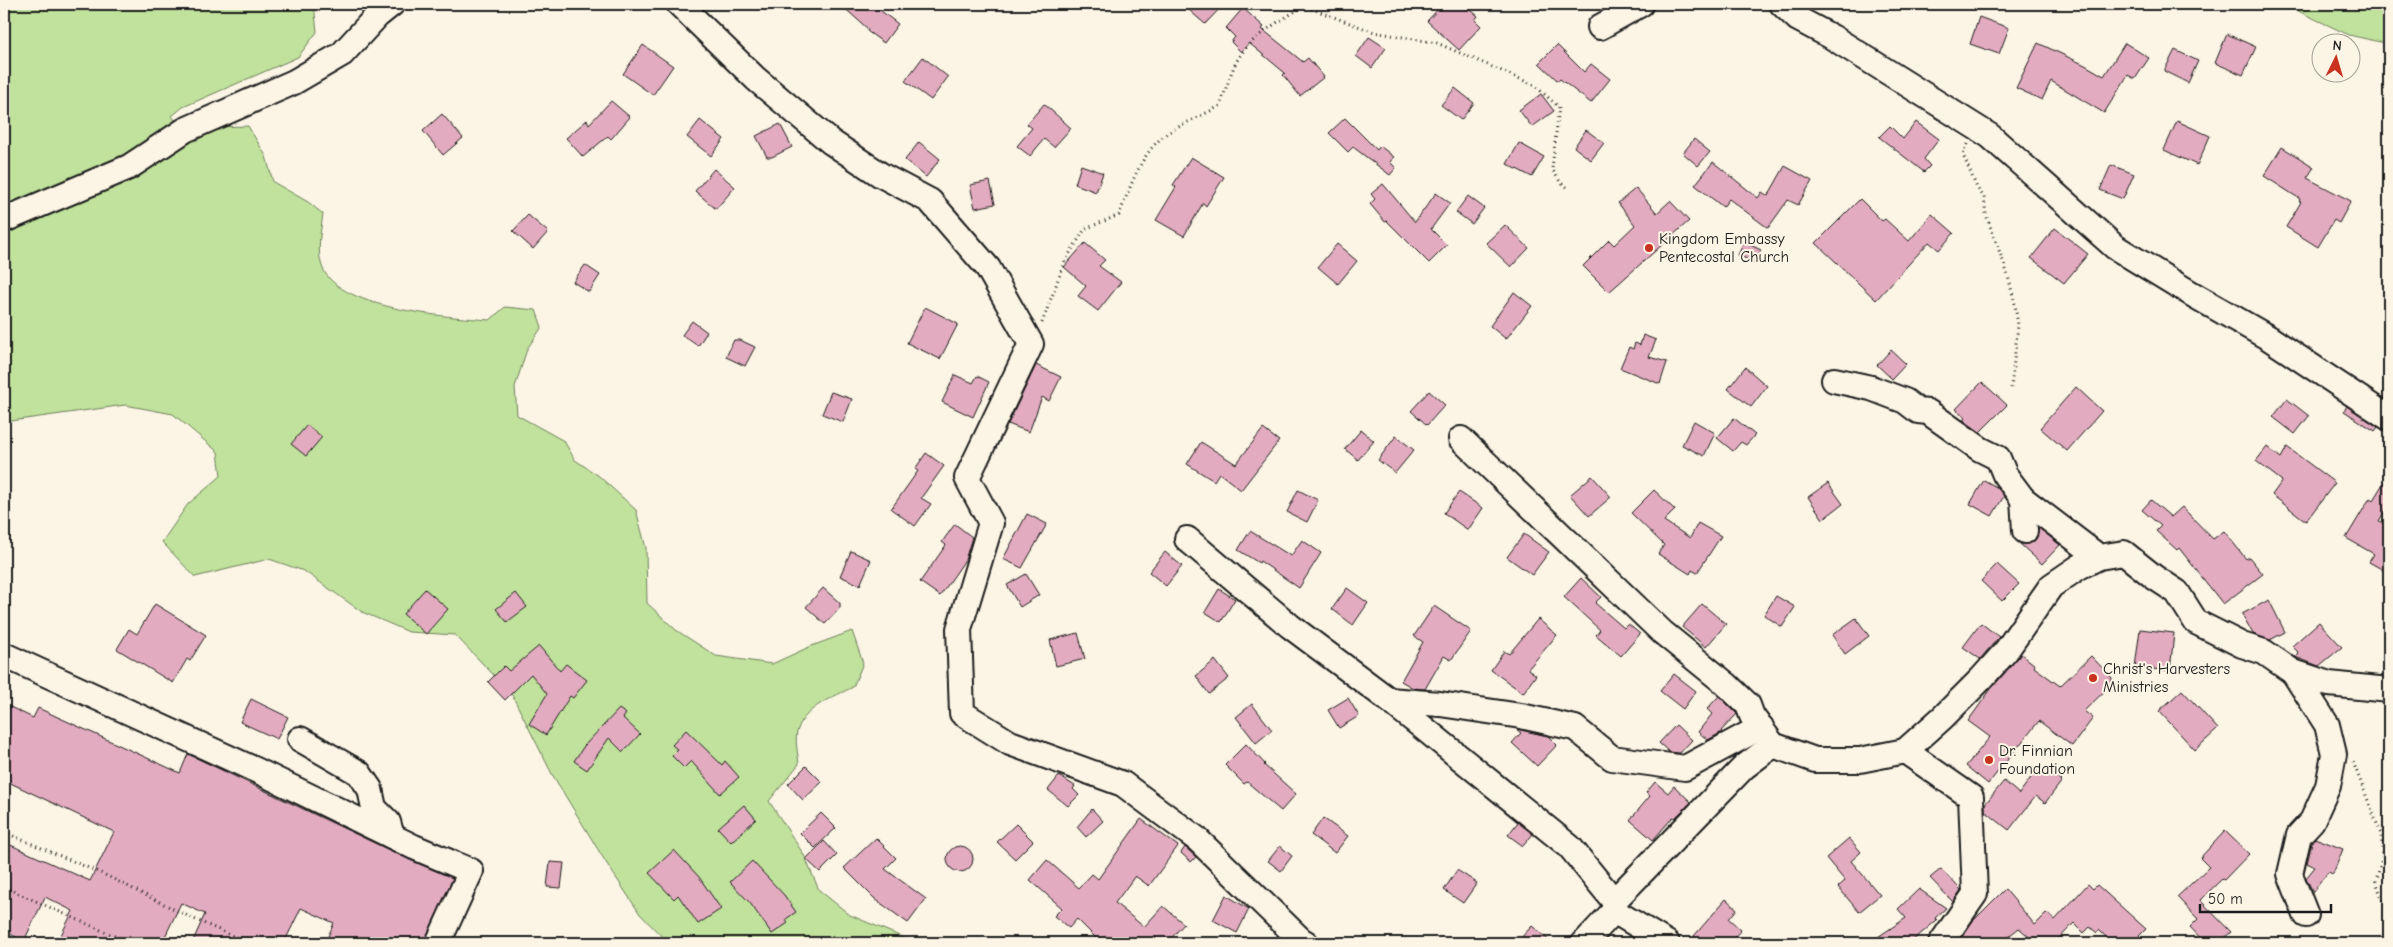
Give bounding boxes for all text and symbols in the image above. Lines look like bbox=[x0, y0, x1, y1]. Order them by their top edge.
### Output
north arrow bbox=[2310, 32, 2360, 82]
text: N bbox=[2332, 37, 2342, 54]
place label: Kingdom Embassy Pentecostal Church bbox=[1659, 230, 1789, 266]
marker: Kingdom Embassy Pentecostal Church bbox=[1643, 242, 1655, 254]
place label: Christ's Harvesters Ministries bbox=[2103, 660, 2230, 696]
marker: Christ's Harvesters Ministries bbox=[2087, 672, 2099, 684]
place label: Dr. Finnian Foundation bbox=[1999, 742, 2075, 778]
marker: Dr. Finnian Foundation bbox=[1983, 754, 1995, 766]
scale bar bbox=[2200, 882, 2332, 914]
text: 50 m bbox=[2208, 890, 2243, 908]

